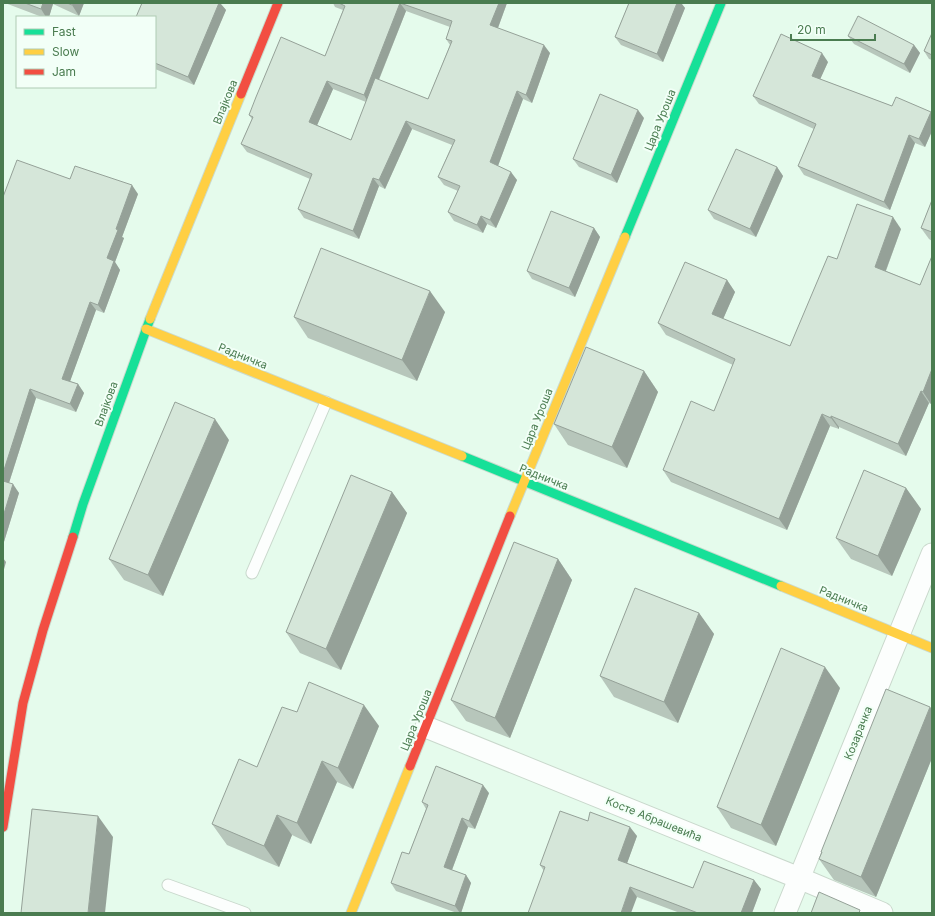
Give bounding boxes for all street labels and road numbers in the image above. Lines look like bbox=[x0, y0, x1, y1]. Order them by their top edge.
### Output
street label: Влајкова bbox=[210, 78, 240, 126]
street label: Цара Уроша bbox=[641, 87, 679, 153]
street label: Радничка bbox=[216, 340, 270, 372]
street label: Влајкова bbox=[91, 379, 121, 429]
street label: Цара Уроша bbox=[518, 386, 556, 452]
street label: Радничка bbox=[517, 461, 571, 493]
street label: Радничка bbox=[817, 583, 871, 615]
street label: Цара Уроша bbox=[397, 687, 435, 753]
street label: Козарачка bbox=[841, 704, 875, 762]
street label: Косте Абрашевића bbox=[604, 793, 704, 845]

